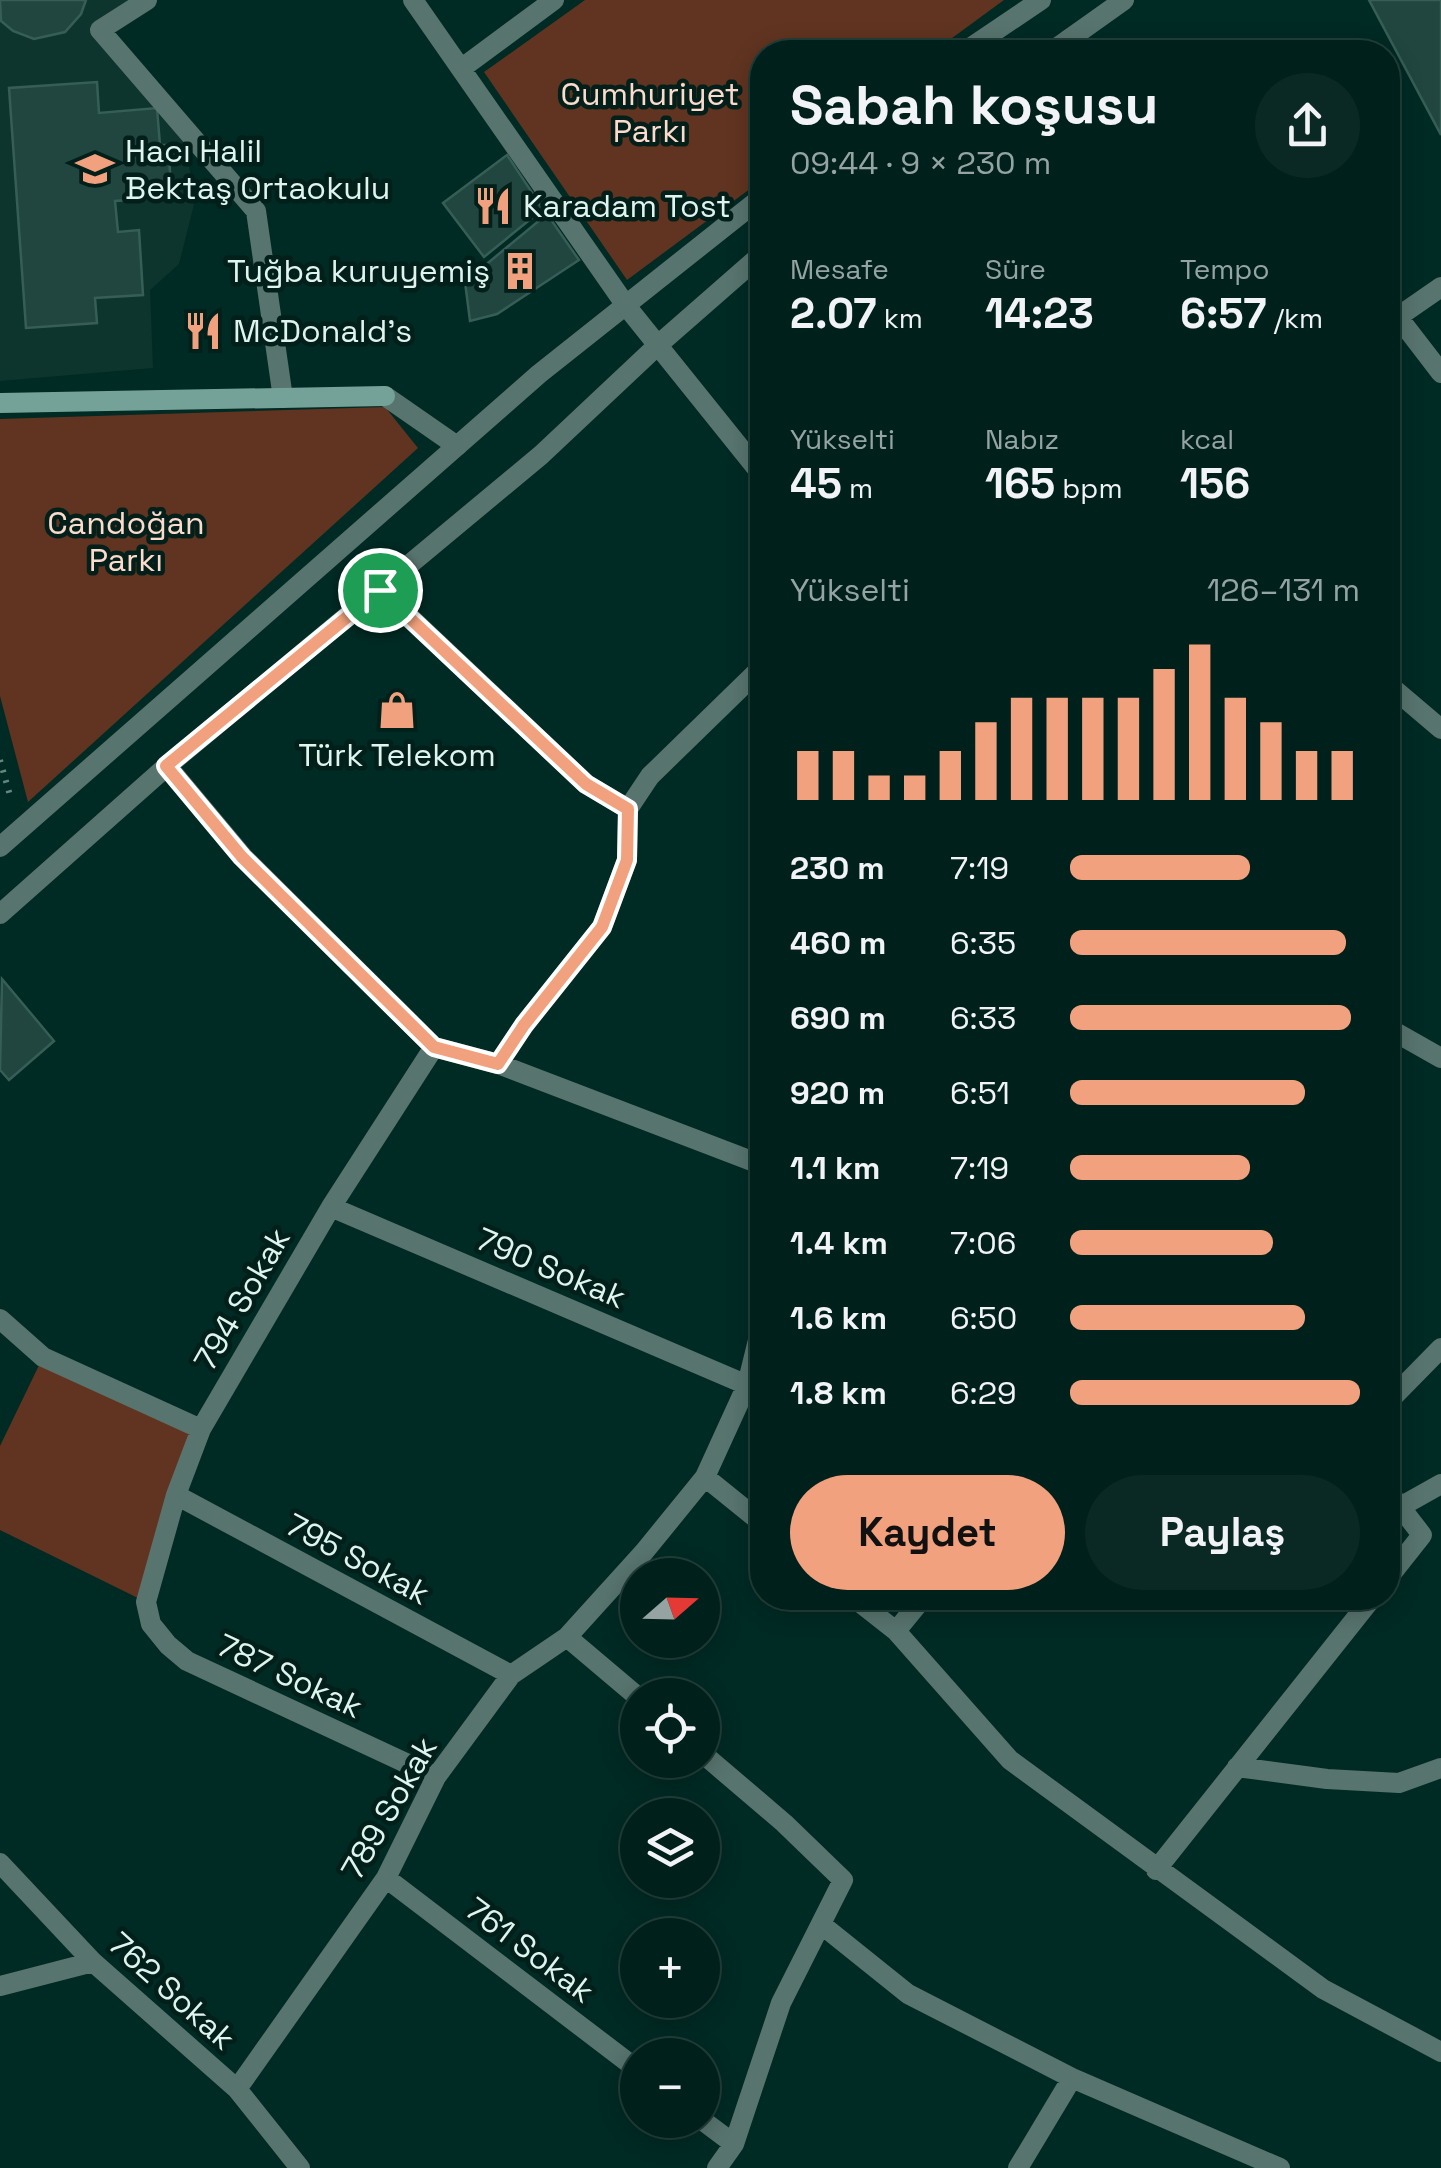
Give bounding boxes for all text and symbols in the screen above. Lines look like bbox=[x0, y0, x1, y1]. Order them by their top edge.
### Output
text: Sabah koşusu bbox=[790, 70, 1158, 140]
button: share bbox=[1255, 73, 1360, 178]
park label: Cumhuriyet Parkı bbox=[560, 74, 740, 151]
place label: Hacı Halil Bektaş Ortaokulu bbox=[125, 131, 390, 208]
text: 09:44 · 9 × 230 m bbox=[790, 143, 1051, 183]
school or university icon: Hacı Halil Bektaş Ortaokulu bbox=[74, 148, 116, 190]
restaurant icon: Karadam Tost bbox=[472, 185, 514, 227]
place label: Karadam Tost bbox=[523, 186, 731, 226]
building icon: Tuğba kuruyemiş bbox=[499, 250, 541, 292]
place label: Tuğba kuruyemiş bbox=[227, 251, 490, 291]
text: Mesafe bbox=[790, 251, 889, 287]
text: Süre bbox=[985, 251, 1046, 287]
text: Tempo bbox=[1180, 251, 1270, 287]
text: 2.07 bbox=[790, 287, 877, 340]
text: 14:23 bbox=[985, 287, 1094, 340]
text: 6:57 bbox=[1180, 287, 1266, 340]
text: km bbox=[877, 300, 923, 336]
text: /km bbox=[1266, 300, 1323, 336]
restaurant icon: McDonald's bbox=[182, 310, 224, 352]
place label: McDonald's bbox=[233, 311, 412, 351]
text: Yükselti bbox=[790, 421, 895, 457]
text: Nabız bbox=[985, 421, 1059, 457]
text: kcal bbox=[1180, 421, 1234, 457]
text: 45 bbox=[790, 457, 842, 510]
text: 165 bbox=[985, 457, 1055, 510]
text: 156 bbox=[1180, 457, 1250, 510]
text: m bbox=[842, 470, 873, 506]
text: bpm bbox=[1055, 470, 1122, 506]
park label: Candoğan Parkı bbox=[47, 503, 205, 580]
pin bbox=[338, 548, 423, 633]
icon: arrive bbox=[353, 563, 408, 618]
text: Yükselti bbox=[790, 570, 910, 610]
text: 126–131 m bbox=[1207, 570, 1360, 610]
shop icon: Türk Telekom bbox=[376, 689, 418, 731]
place label: Türk Telekom bbox=[298, 735, 496, 775]
text: 230 m bbox=[790, 848, 885, 888]
text: 7:19 bbox=[950, 848, 1009, 888]
text: 460 m bbox=[790, 923, 886, 963]
text: 6:35 bbox=[950, 923, 1016, 963]
text: 690 m bbox=[790, 998, 886, 1038]
text: 6:33 bbox=[950, 998, 1016, 1038]
text: 920 m bbox=[790, 1073, 885, 1113]
text: 6:51 bbox=[950, 1073, 1010, 1113]
text: 1.1 km bbox=[790, 1148, 880, 1188]
text: 7:19 bbox=[950, 1148, 1009, 1188]
street label: 790 Sokak bbox=[470, 1219, 632, 1317]
street label: 794 Sokak bbox=[185, 1221, 299, 1377]
text: 1.4 km bbox=[790, 1223, 888, 1263]
text: 7:06 bbox=[950, 1223, 1016, 1263]
text: 1.6 km bbox=[790, 1298, 887, 1338]
text: 6:50 bbox=[950, 1298, 1017, 1338]
text: 1.8 km bbox=[790, 1373, 887, 1413]
text: 6:29 bbox=[950, 1373, 1016, 1413]
button: Kaydet bbox=[790, 1475, 1065, 1590]
button: Paylaş bbox=[1085, 1475, 1360, 1590]
street label: 795 Sokak bbox=[279, 1505, 437, 1613]
north arrow bbox=[620, 1558, 720, 1658]
map controls bbox=[620, 1558, 720, 2138]
street label: 787 Sokak bbox=[211, 1625, 369, 1727]
button: locate bbox=[620, 1678, 720, 1778]
street label: 789 Sokak bbox=[332, 1730, 446, 1886]
button: layers bbox=[620, 1798, 720, 1898]
street label: 761 Sokak bbox=[458, 1889, 602, 2011]
button: + bbox=[620, 1918, 720, 2018]
street label: 762 Sokak bbox=[100, 1924, 244, 2058]
button: − bbox=[620, 2038, 720, 2138]

